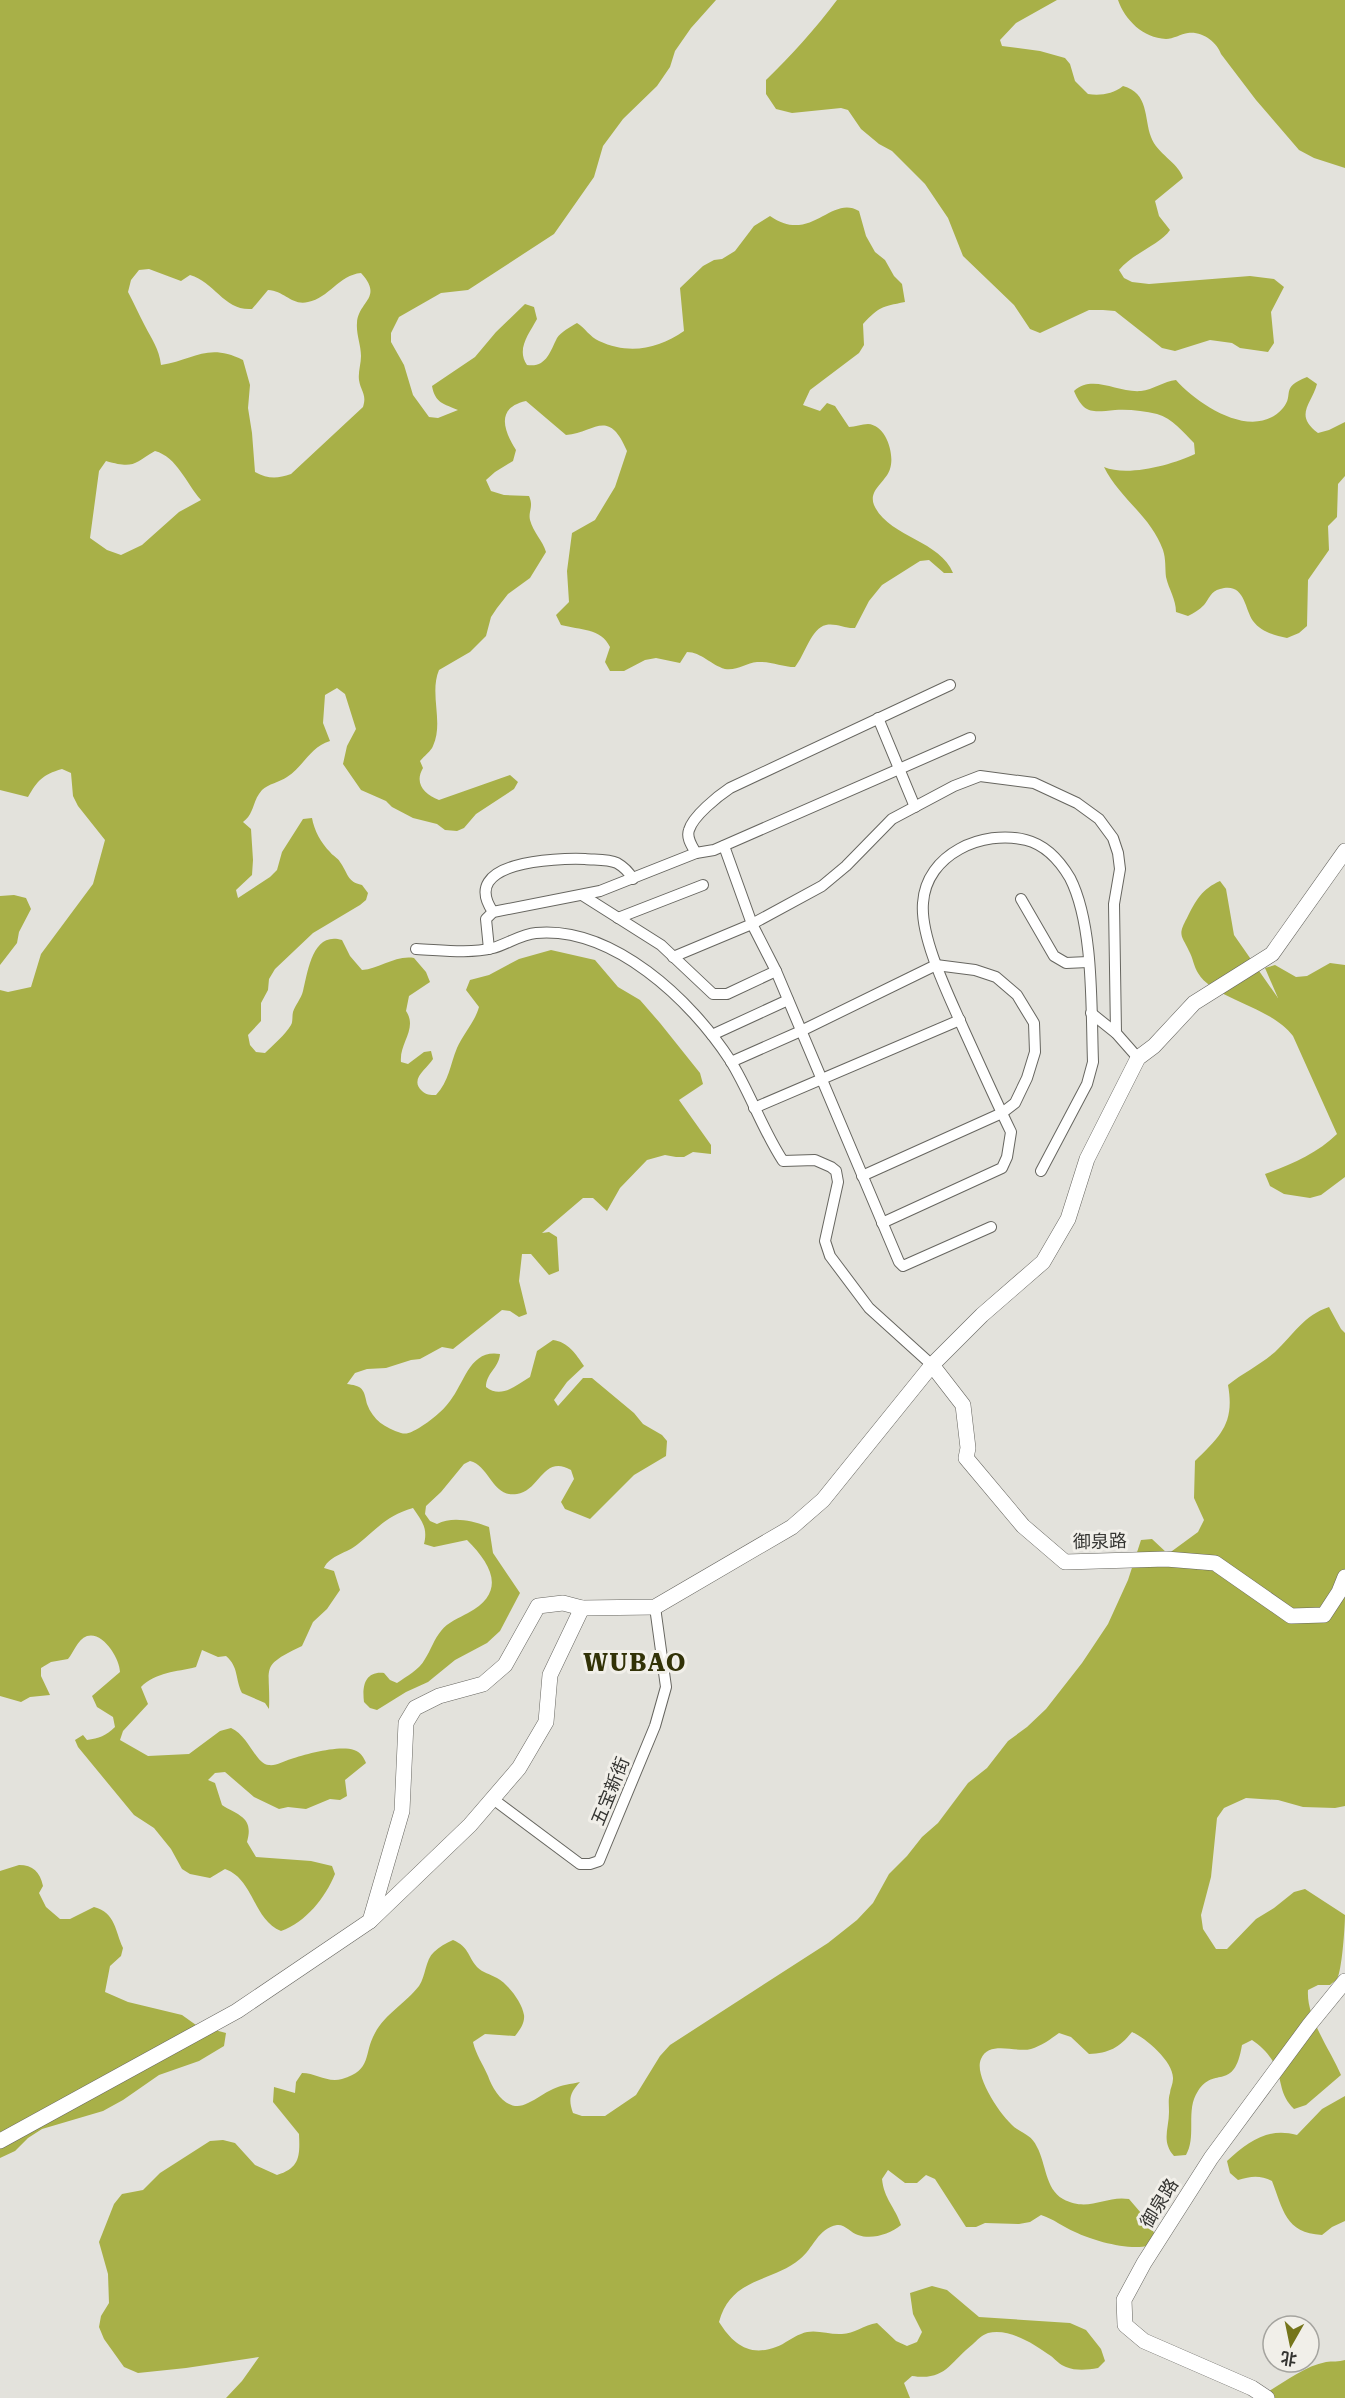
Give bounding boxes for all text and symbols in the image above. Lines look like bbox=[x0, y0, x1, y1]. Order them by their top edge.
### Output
street label: 御泉路 bbox=[1073, 1530, 1127, 1552]
district label: WUBAO bbox=[583, 1649, 687, 1677]
street label: 五宝新街 bbox=[587, 1754, 633, 1828]
street label: 御泉路 bbox=[1136, 2175, 1182, 2231]
north arrow bbox=[1261, 2314, 1321, 2374]
text: 北 bbox=[1279, 2348, 1298, 2369]

